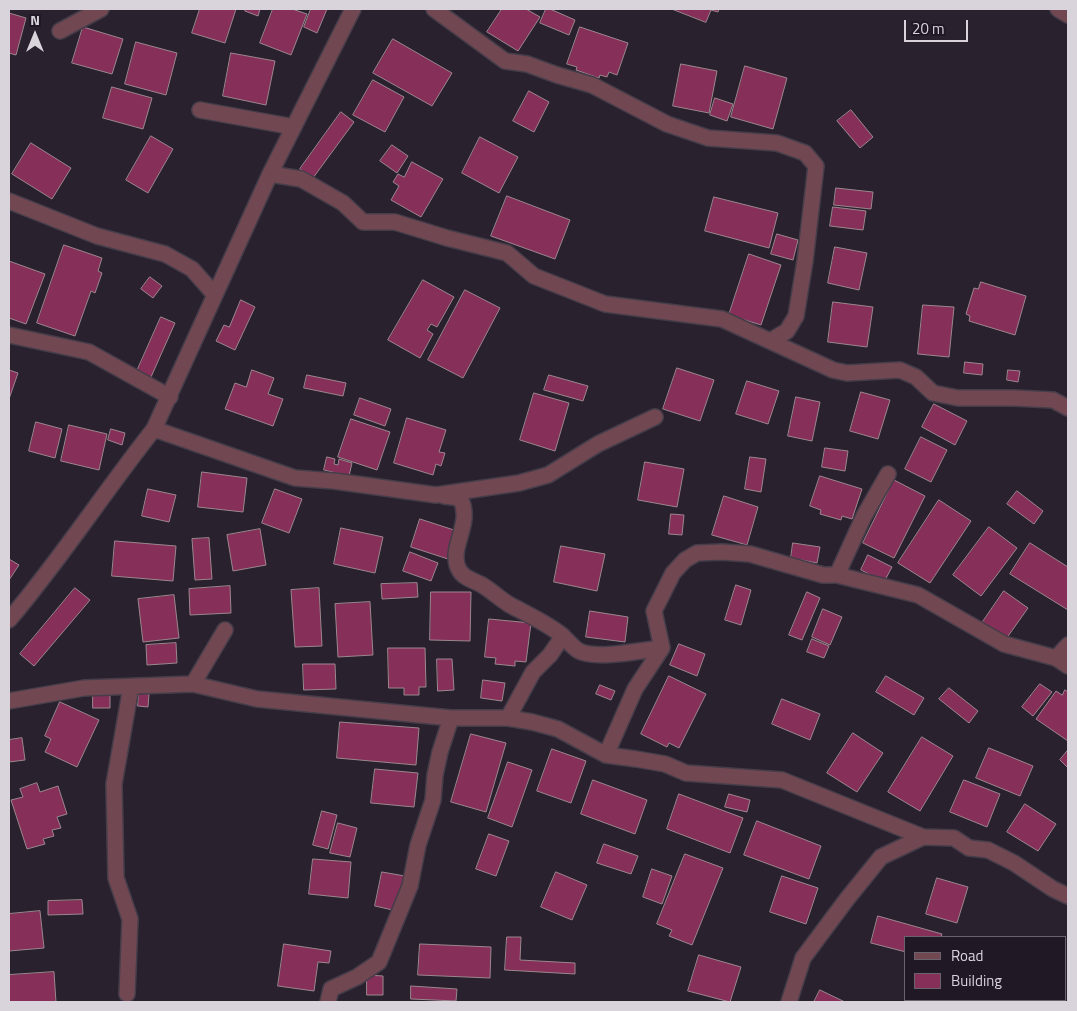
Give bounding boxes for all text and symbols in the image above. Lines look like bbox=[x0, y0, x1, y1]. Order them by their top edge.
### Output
text: N bbox=[30, 9, 40, 30]
north arrow bbox=[10, 10, 60, 60]
scale bar bbox=[907, 10, 971, 42]
text: 20 m bbox=[912, 17, 945, 40]
legend bbox=[904, 936, 1067, 1001]
text: Road bbox=[951, 944, 983, 967]
text: Building bbox=[951, 969, 1002, 992]

